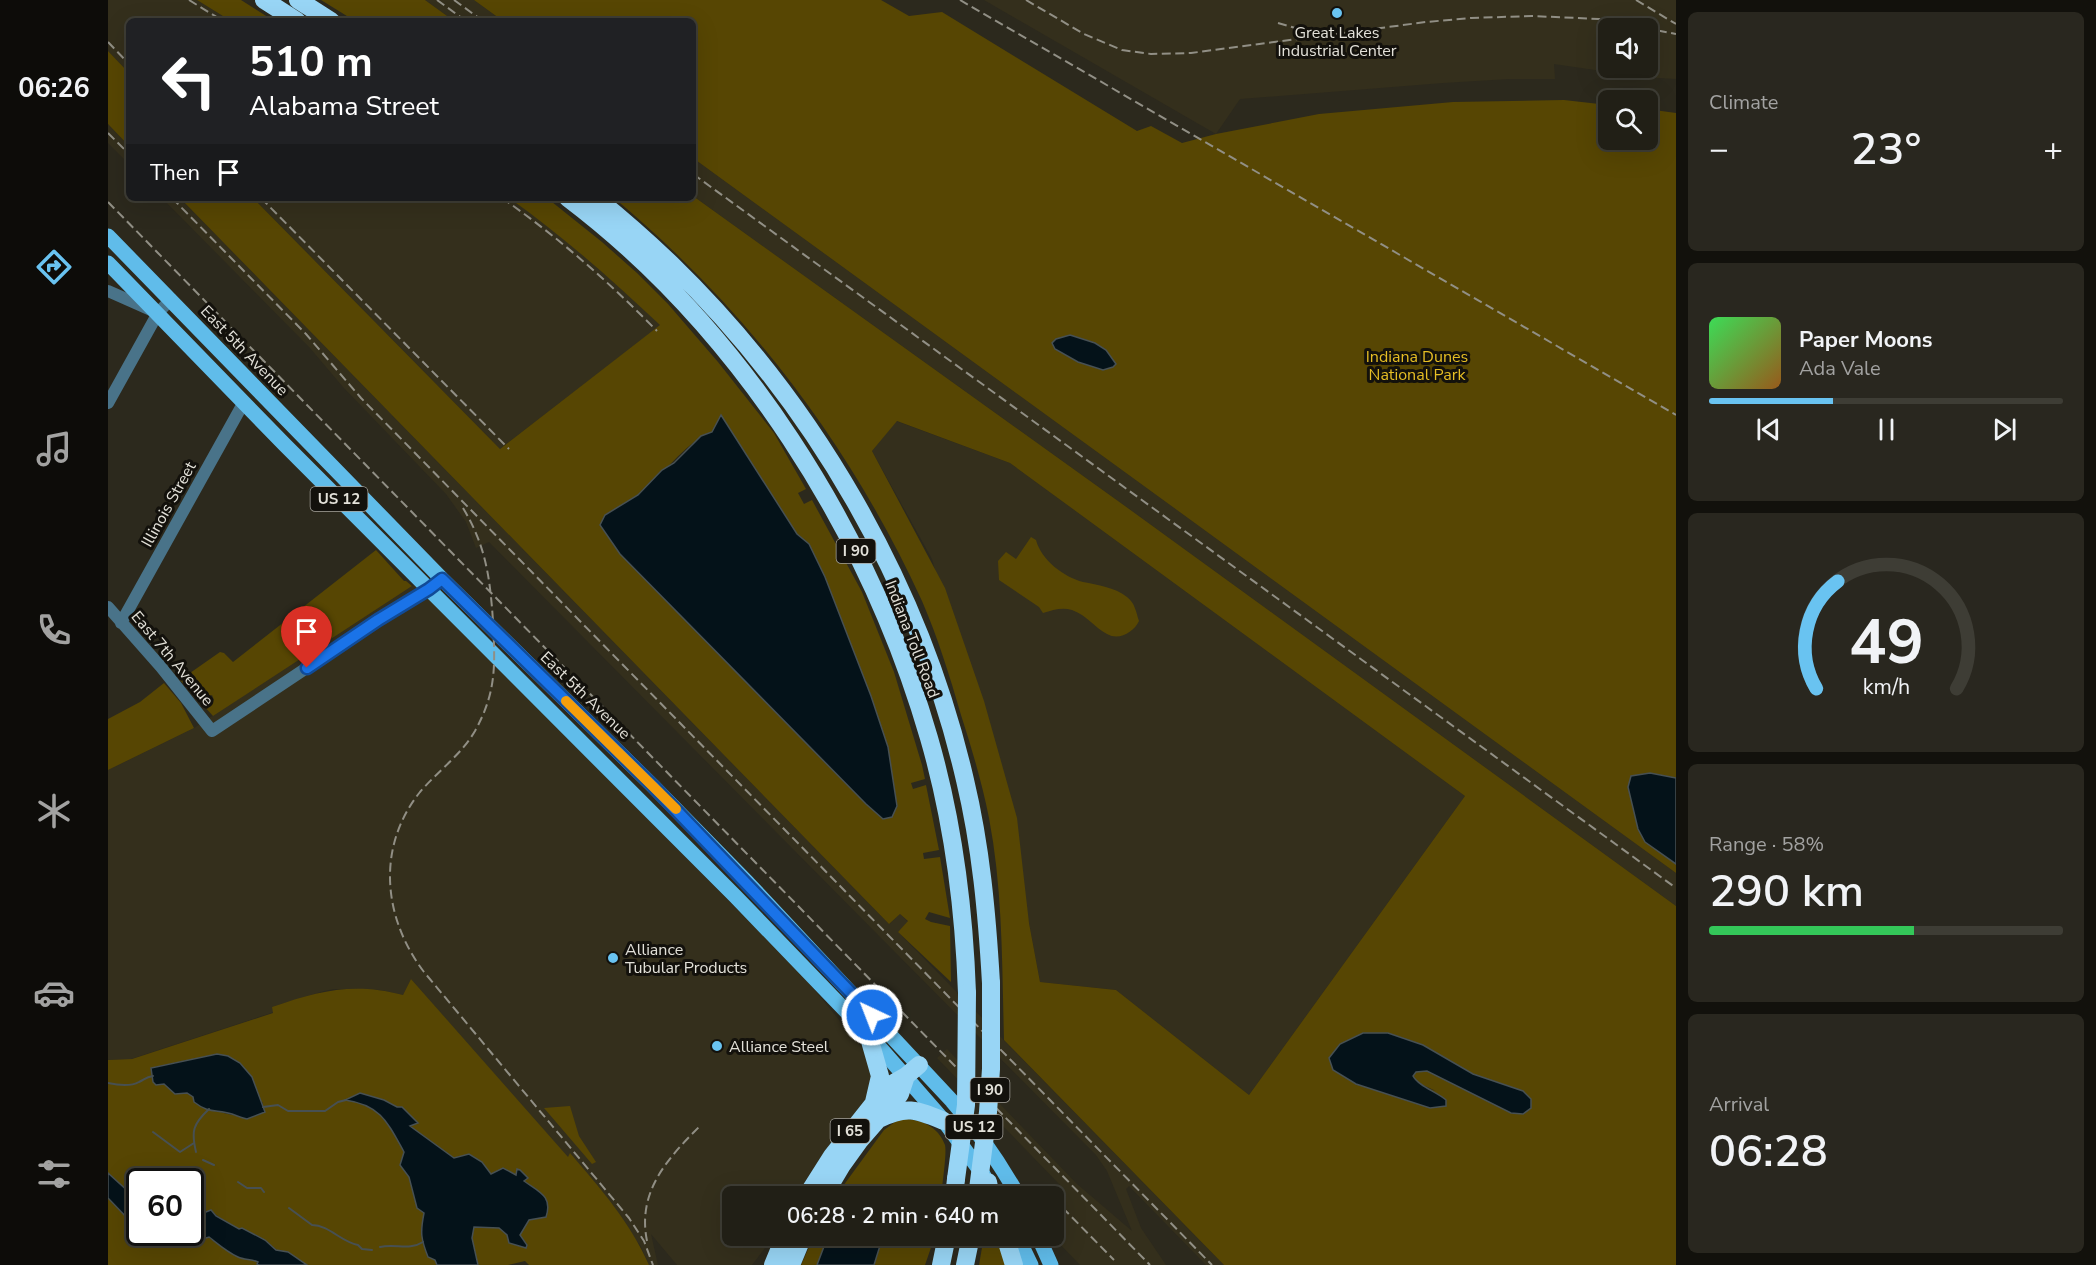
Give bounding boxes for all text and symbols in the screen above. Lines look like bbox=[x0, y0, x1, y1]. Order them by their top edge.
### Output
marker: Great Lakes Industrial Center bbox=[1330, 6, 1344, 20]
map controls bbox=[1598, 18, 1658, 150]
button: sound bbox=[1598, 18, 1658, 78]
place label: Great Lakes Industrial Center bbox=[1277, 22, 1397, 62]
text: 510 m bbox=[249, 34, 373, 91]
icon: left bbox=[150, 42, 228, 120]
text: 06:26 bbox=[18, 70, 90, 107]
text: Alabama Street bbox=[249, 88, 439, 125]
text: Climate bbox=[1709, 89, 1778, 116]
button: search bbox=[1598, 90, 1658, 150]
text: 23° bbox=[1851, 119, 1921, 180]
text: − bbox=[1709, 127, 1729, 172]
text: + bbox=[2043, 127, 2063, 172]
icon: arrive bbox=[212, 156, 245, 189]
text: Then bbox=[150, 158, 200, 188]
icon: directions bbox=[33, 246, 75, 288]
street label: East 5th Avenue bbox=[195, 301, 293, 401]
text: Paper Moons bbox=[1799, 325, 1933, 355]
park label: Indiana Dunes National Park bbox=[1366, 346, 1468, 386]
text: Ada Vale bbox=[1799, 355, 1881, 382]
icon: previous bbox=[1752, 413, 1785, 446]
icon: pause bbox=[1870, 413, 1903, 446]
icon: next bbox=[1988, 413, 2021, 446]
icon: music bbox=[33, 428, 75, 470]
street label: Illinois Street bbox=[136, 458, 202, 551]
road number: US 12 bbox=[310, 487, 368, 511]
road number: I 90 bbox=[836, 539, 876, 563]
street label: Indiana Toll Road bbox=[879, 577, 945, 701]
text: 49 bbox=[1849, 601, 1923, 686]
street label: East 7th Avenue bbox=[126, 606, 219, 711]
pin bbox=[281, 606, 332, 668]
icon: phone bbox=[33, 609, 75, 651]
icon: arrive bbox=[290, 615, 323, 648]
street label: East 5th Avenue bbox=[535, 647, 635, 745]
text: km/h bbox=[1862, 673, 1910, 703]
icon: climate bbox=[33, 790, 75, 832]
text: Range · 58% bbox=[1709, 831, 1824, 858]
text: 290 km bbox=[1709, 861, 1864, 922]
place label: Alliance Tubular Products bbox=[625, 939, 747, 979]
marker: Alliance Tubular Products bbox=[606, 951, 620, 965]
icon: car bbox=[33, 972, 75, 1014]
position arrow bbox=[840, 983, 904, 1047]
place label: Alliance Steel bbox=[729, 1036, 829, 1058]
marker: Alliance Steel bbox=[710, 1039, 724, 1053]
road number: I 90 bbox=[970, 1078, 1010, 1102]
text: Arrival bbox=[1709, 1091, 1769, 1118]
road number: US 12 bbox=[946, 1115, 1002, 1139]
road number: I 65 bbox=[830, 1119, 870, 1143]
text: 06:28 bbox=[1709, 1121, 1828, 1182]
icon: filters bbox=[33, 1153, 75, 1195]
speed limit sign: 60 bbox=[126, 1168, 204, 1246]
text: 06:28 · 2 min · 640 m bbox=[787, 1201, 999, 1231]

